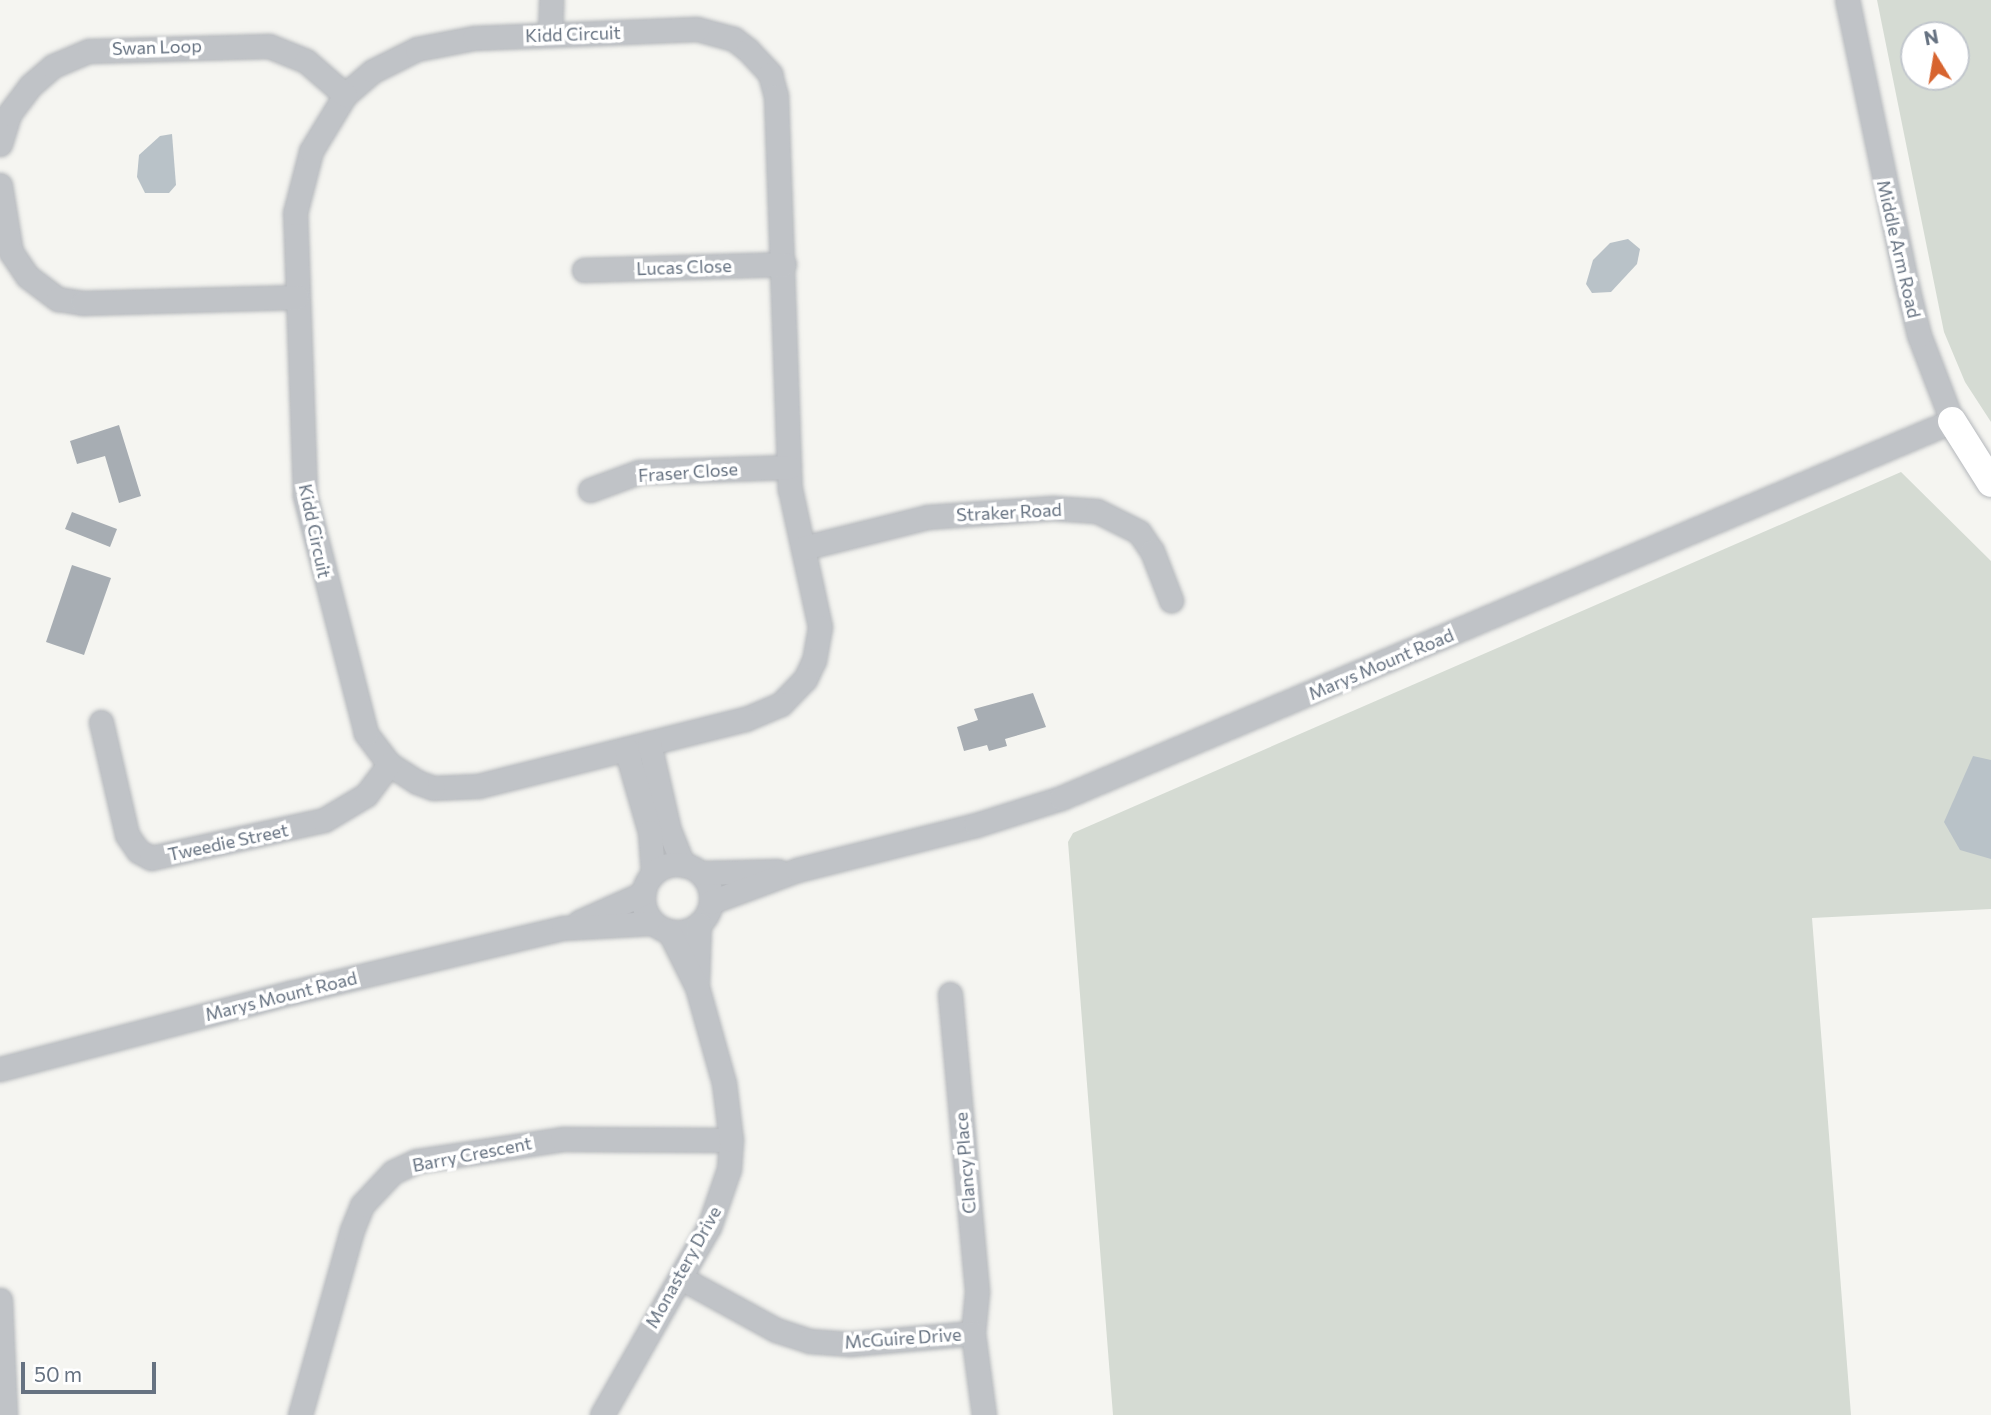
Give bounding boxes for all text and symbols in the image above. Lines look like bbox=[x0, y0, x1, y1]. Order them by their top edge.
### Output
north arrow bbox=[1900, 21, 1970, 91]
street label: Kidd Circuit bbox=[525, 22, 621, 46]
text: N bbox=[1922, 24, 1940, 50]
street label: Swan Loop bbox=[112, 35, 202, 59]
street label: Middle Arm Road bbox=[1873, 178, 1925, 320]
street label: Lucas Close bbox=[636, 255, 732, 279]
street label: Fraser Close bbox=[637, 458, 739, 486]
street label: Kidd Circuit bbox=[294, 482, 336, 580]
street label: Straker Road bbox=[956, 498, 1062, 526]
street label: Marys Mount Road bbox=[1305, 624, 1457, 704]
street label: Tweedie Street bbox=[166, 819, 290, 865]
street label: Marys Mount Road bbox=[203, 967, 359, 1025]
street label: Clancy Place bbox=[950, 1111, 980, 1215]
street label: Barry Crescent bbox=[410, 1132, 534, 1176]
street label: Monastery Drive bbox=[641, 1202, 725, 1332]
street label: McGuire Drive bbox=[844, 1323, 962, 1353]
scale bar bbox=[24, 1348, 159, 1392]
text: 50 m bbox=[34, 1361, 82, 1386]

